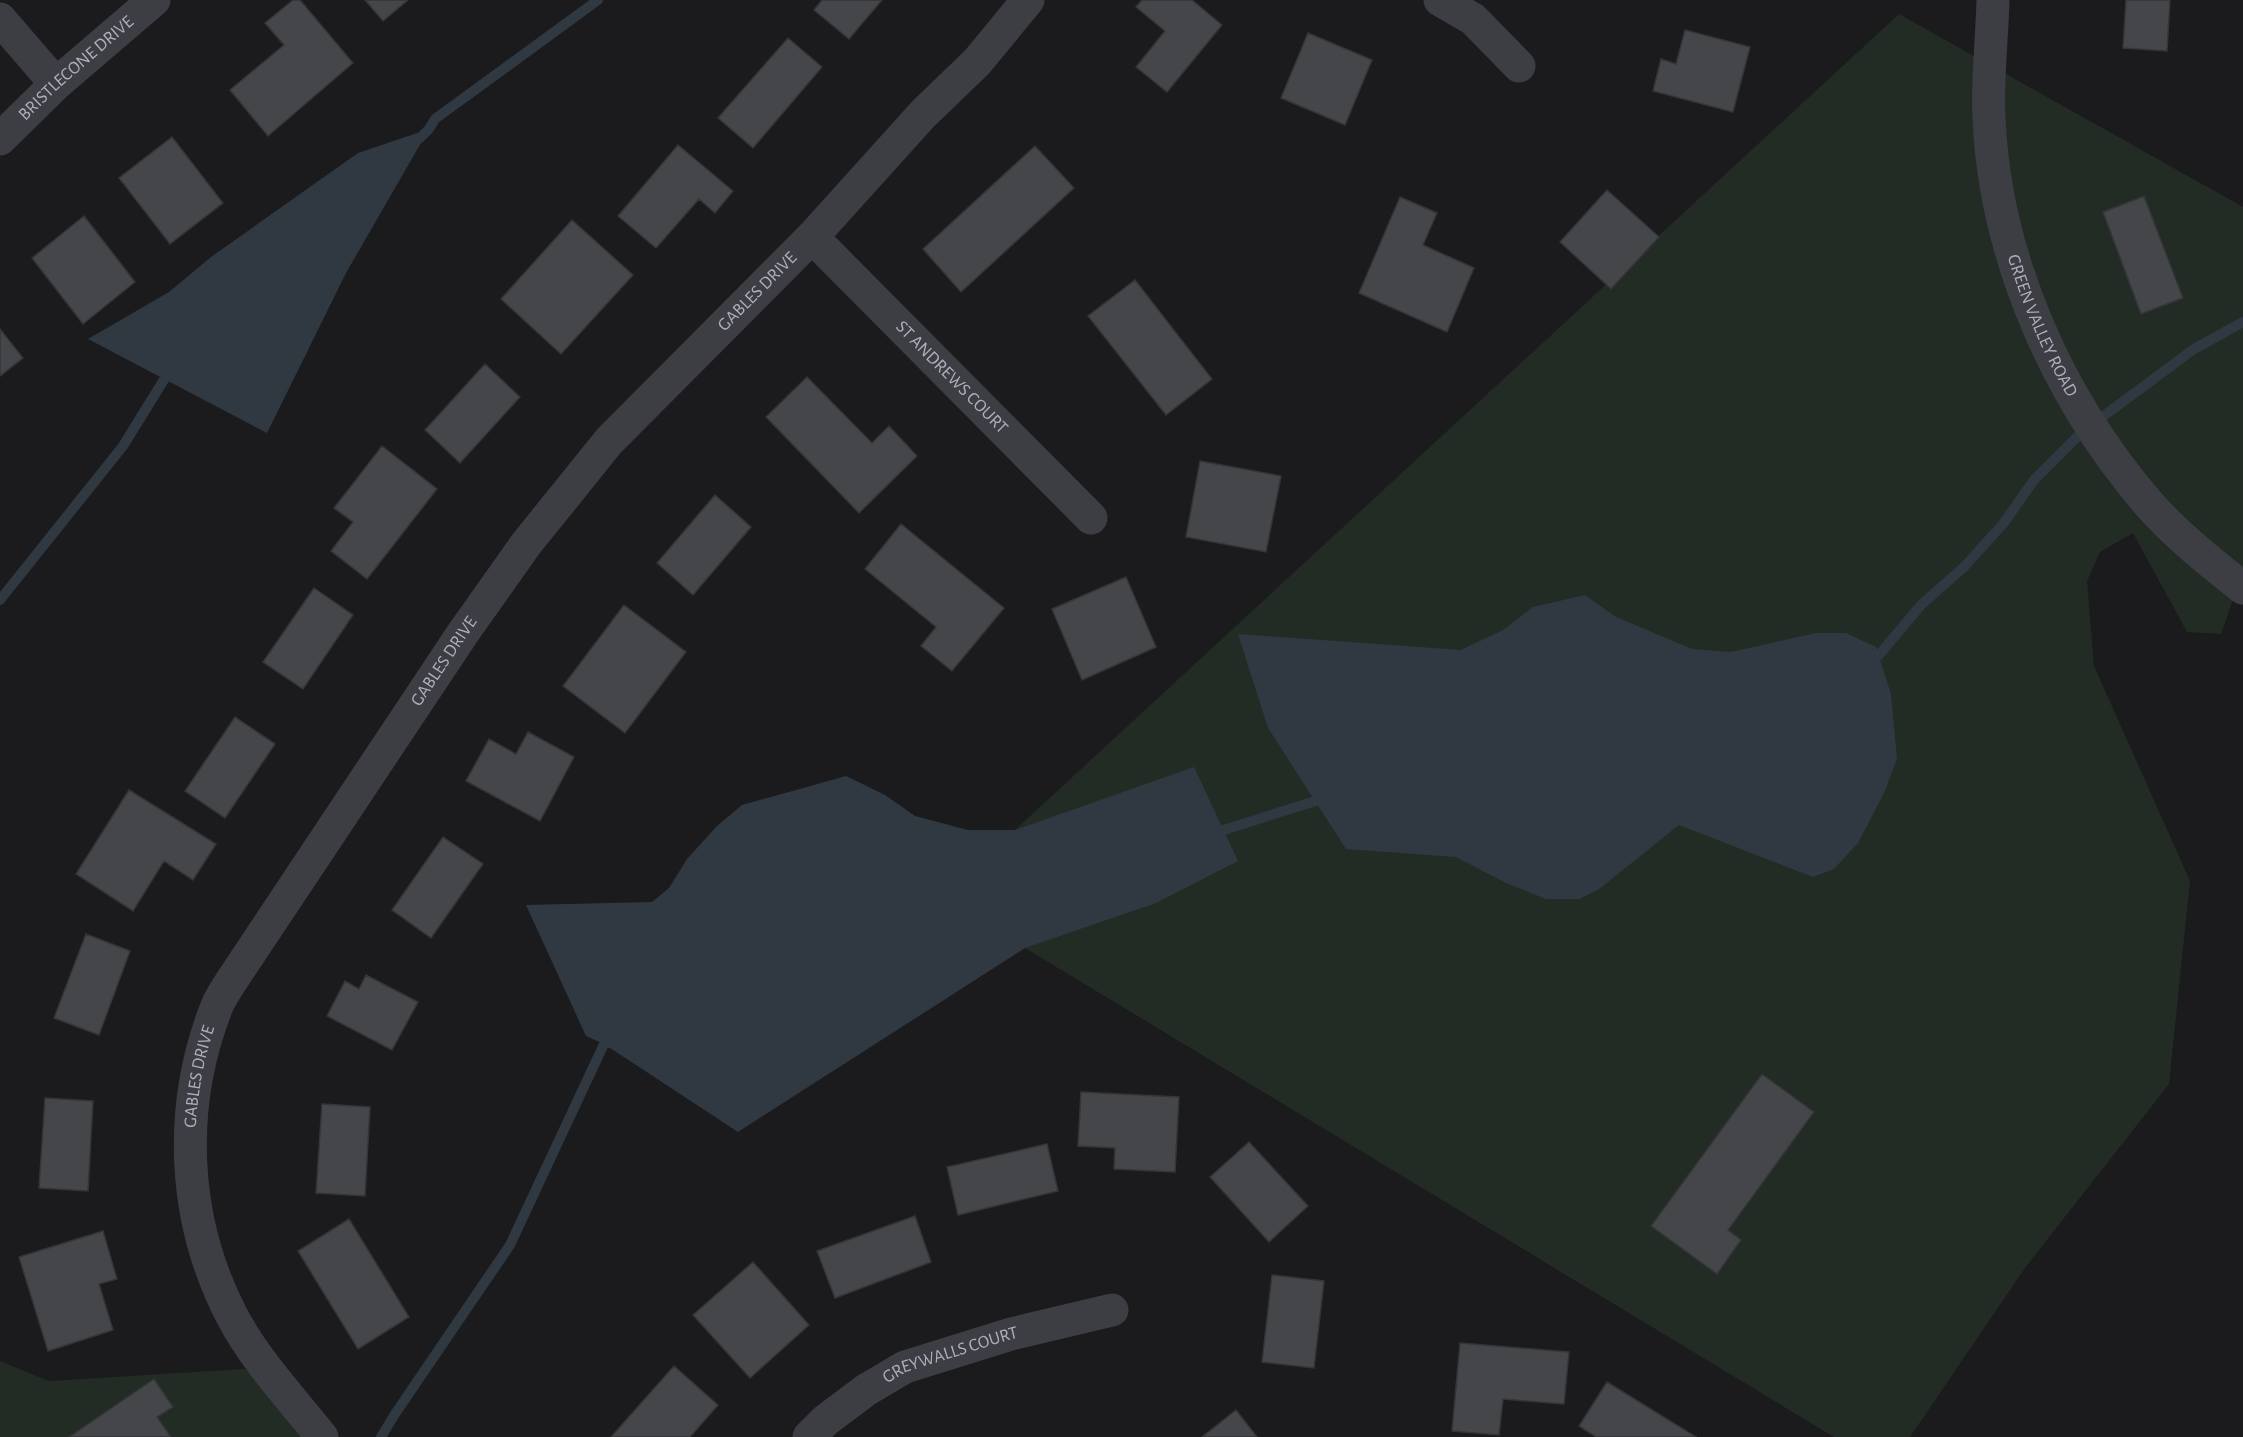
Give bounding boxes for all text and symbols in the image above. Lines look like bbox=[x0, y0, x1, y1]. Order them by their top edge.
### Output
street label: BRISTLECONE DRIVE bbox=[15, 12, 137, 124]
street label: GABLES DRIVE bbox=[715, 248, 801, 335]
street label: GREEN VALLEY ROAD bbox=[2004, 253, 2080, 400]
street label: ST ANDREWS COURT bbox=[892, 318, 1011, 437]
street label: GABLES DRIVE bbox=[408, 613, 481, 709]
street label: GABLES DRIVE bbox=[182, 1023, 218, 1128]
street label: GREYWALLS COURT bbox=[880, 1324, 1020, 1387]

